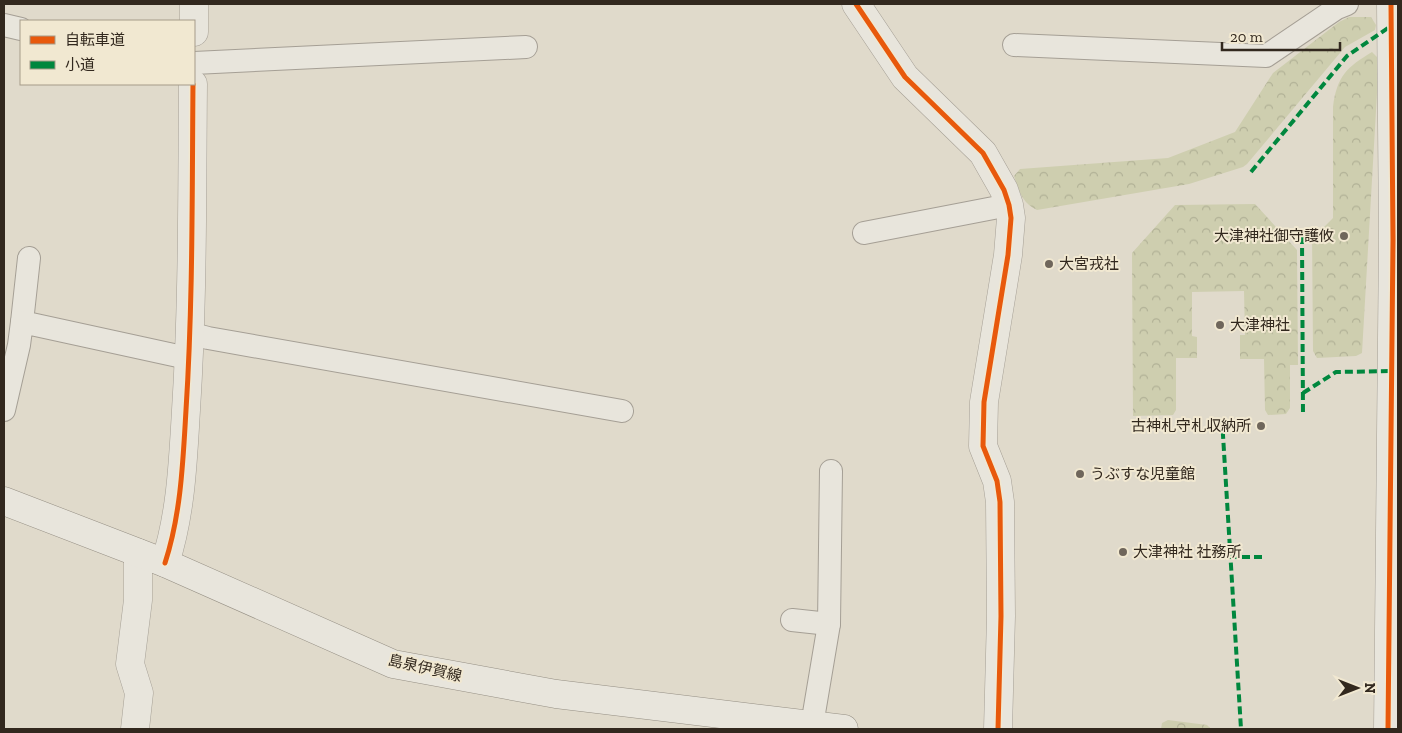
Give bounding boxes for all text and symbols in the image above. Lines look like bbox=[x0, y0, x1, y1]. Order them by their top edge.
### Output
legend bbox=[20, 20, 195, 85]
scale bar bbox=[1222, 20, 1340, 52]
text: 20 m bbox=[1230, 28, 1263, 46]
text: 自転車道 bbox=[65, 31, 125, 49]
text: 小道 bbox=[65, 56, 95, 74]
place label: 大津神社御守護攸 bbox=[1214, 227, 1334, 245]
marker: 大津神社御守護攸 bbox=[1338, 230, 1350, 242]
place label: 大宮戎社 bbox=[1059, 255, 1119, 273]
marker: 大宮戎社 bbox=[1043, 258, 1055, 270]
place label: 大津神社 bbox=[1230, 316, 1290, 334]
marker: 大津神社 bbox=[1214, 319, 1226, 331]
place label: 古神札守札収納所 bbox=[1131, 417, 1251, 435]
marker: 古神札守札収納所 bbox=[1255, 420, 1267, 432]
place label: うぶすな児童館 bbox=[1090, 465, 1195, 483]
marker: うぶすな児童館 bbox=[1074, 468, 1086, 480]
place label: 大津神社 社務所 bbox=[1133, 543, 1241, 561]
marker: 大津神社 社務所 bbox=[1117, 546, 1129, 558]
street label: 島泉伊賀線 bbox=[386, 651, 464, 685]
north arrow bbox=[1332, 663, 1382, 713]
text: N bbox=[1361, 683, 1378, 694]

